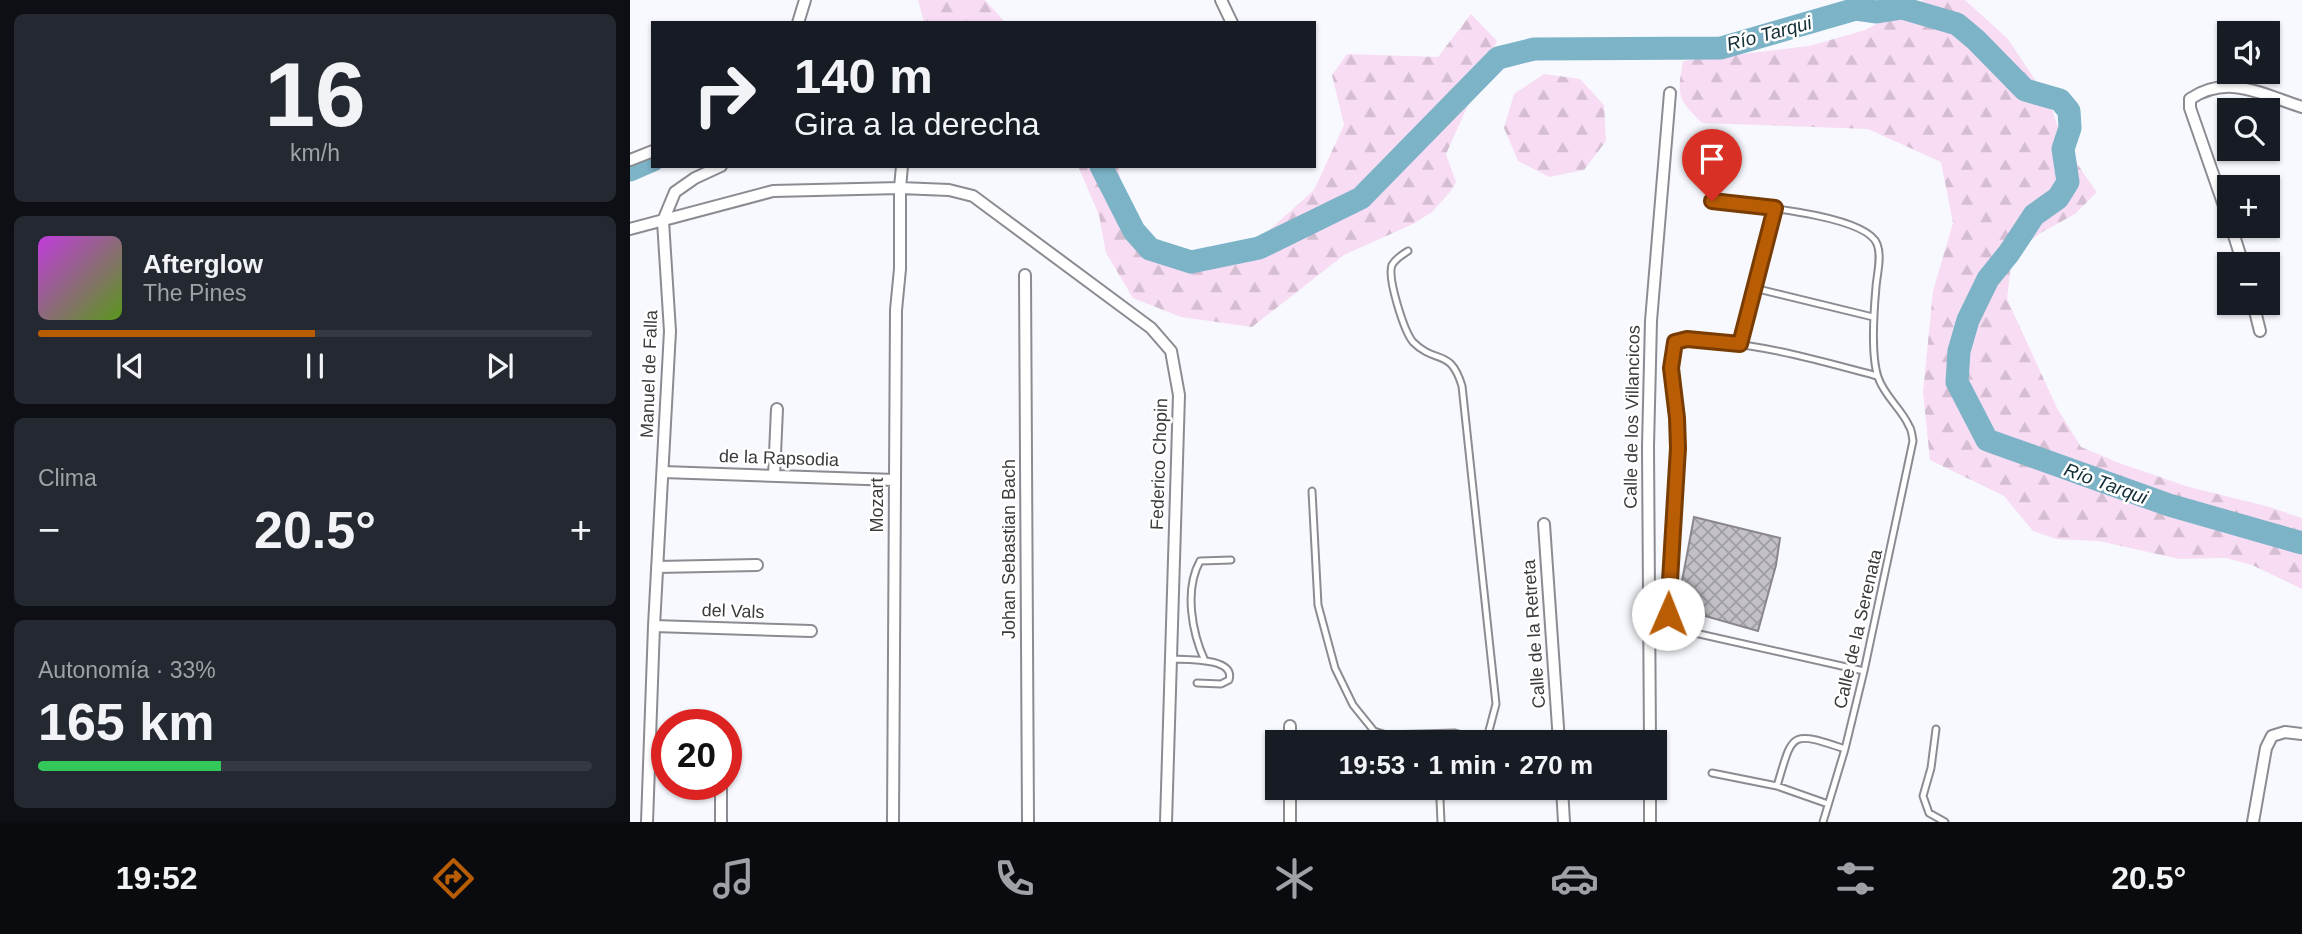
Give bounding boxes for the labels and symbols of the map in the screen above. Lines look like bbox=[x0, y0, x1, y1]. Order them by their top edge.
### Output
water label: Río Tarqui bbox=[1724, 12, 1815, 55]
pin bbox=[1682, 129, 1742, 201]
street label: Manuel de Falla bbox=[637, 309, 661, 438]
street label: Calle de los Villancicos bbox=[1620, 325, 1644, 509]
street label: Federico Chopin bbox=[1147, 398, 1171, 530]
street label: de la Rapsodia bbox=[719, 446, 840, 470]
street label: Johan Sebastian Bach bbox=[999, 459, 1019, 639]
water label: Río Tarqui bbox=[2061, 459, 2151, 508]
street label: Mozart bbox=[867, 477, 887, 533]
street label: Calle de la Serenata bbox=[1830, 546, 1886, 711]
street label: Calle de la Retreta bbox=[1519, 558, 1549, 709]
position arrow bbox=[1631, 577, 1705, 651]
street label: del Vals bbox=[701, 600, 765, 622]
speed limit sign: 20 bbox=[651, 709, 742, 800]

